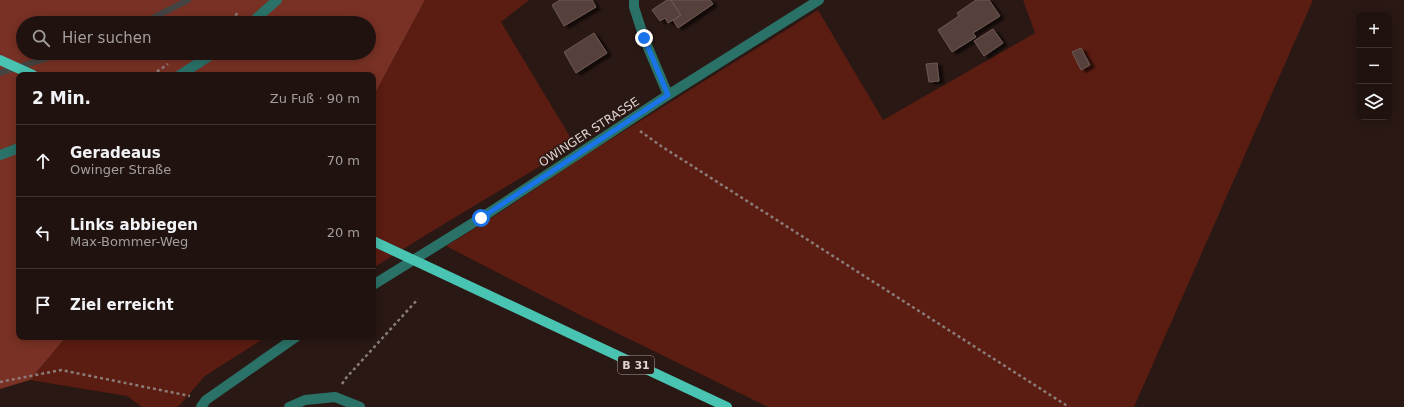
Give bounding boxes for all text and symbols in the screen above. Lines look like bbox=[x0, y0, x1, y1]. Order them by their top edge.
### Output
map controls bbox=[1356, 12, 1392, 120]
button: + bbox=[1356, 12, 1392, 48]
search box bbox=[16, 16, 376, 60]
icon: search bbox=[30, 27, 52, 49]
text: Hier suchen bbox=[62, 29, 151, 47]
route end bbox=[635, 29, 653, 47]
button: − bbox=[1356, 48, 1392, 84]
button: layers bbox=[1356, 84, 1392, 120]
text: 2 Min. bbox=[32, 88, 91, 108]
text: Zu Fuß · 90 m bbox=[270, 91, 360, 106]
street label: OWINGER STRASSE bbox=[536, 94, 642, 170]
text: Geradeaus bbox=[70, 144, 161, 162]
icon: ahead bbox=[32, 150, 54, 172]
text: 70 m bbox=[327, 153, 360, 168]
text: Owinger Straße bbox=[70, 162, 171, 177]
route start bbox=[472, 209, 490, 227]
text: Links abbiegen bbox=[70, 216, 198, 234]
icon: left bbox=[32, 222, 54, 244]
text: 20 m bbox=[327, 225, 360, 240]
text: Max-Bommer-Weg bbox=[70, 234, 188, 249]
icon: arrive bbox=[32, 294, 54, 316]
text: Ziel erreicht bbox=[70, 296, 174, 314]
road number: B 31 bbox=[618, 356, 654, 374]

